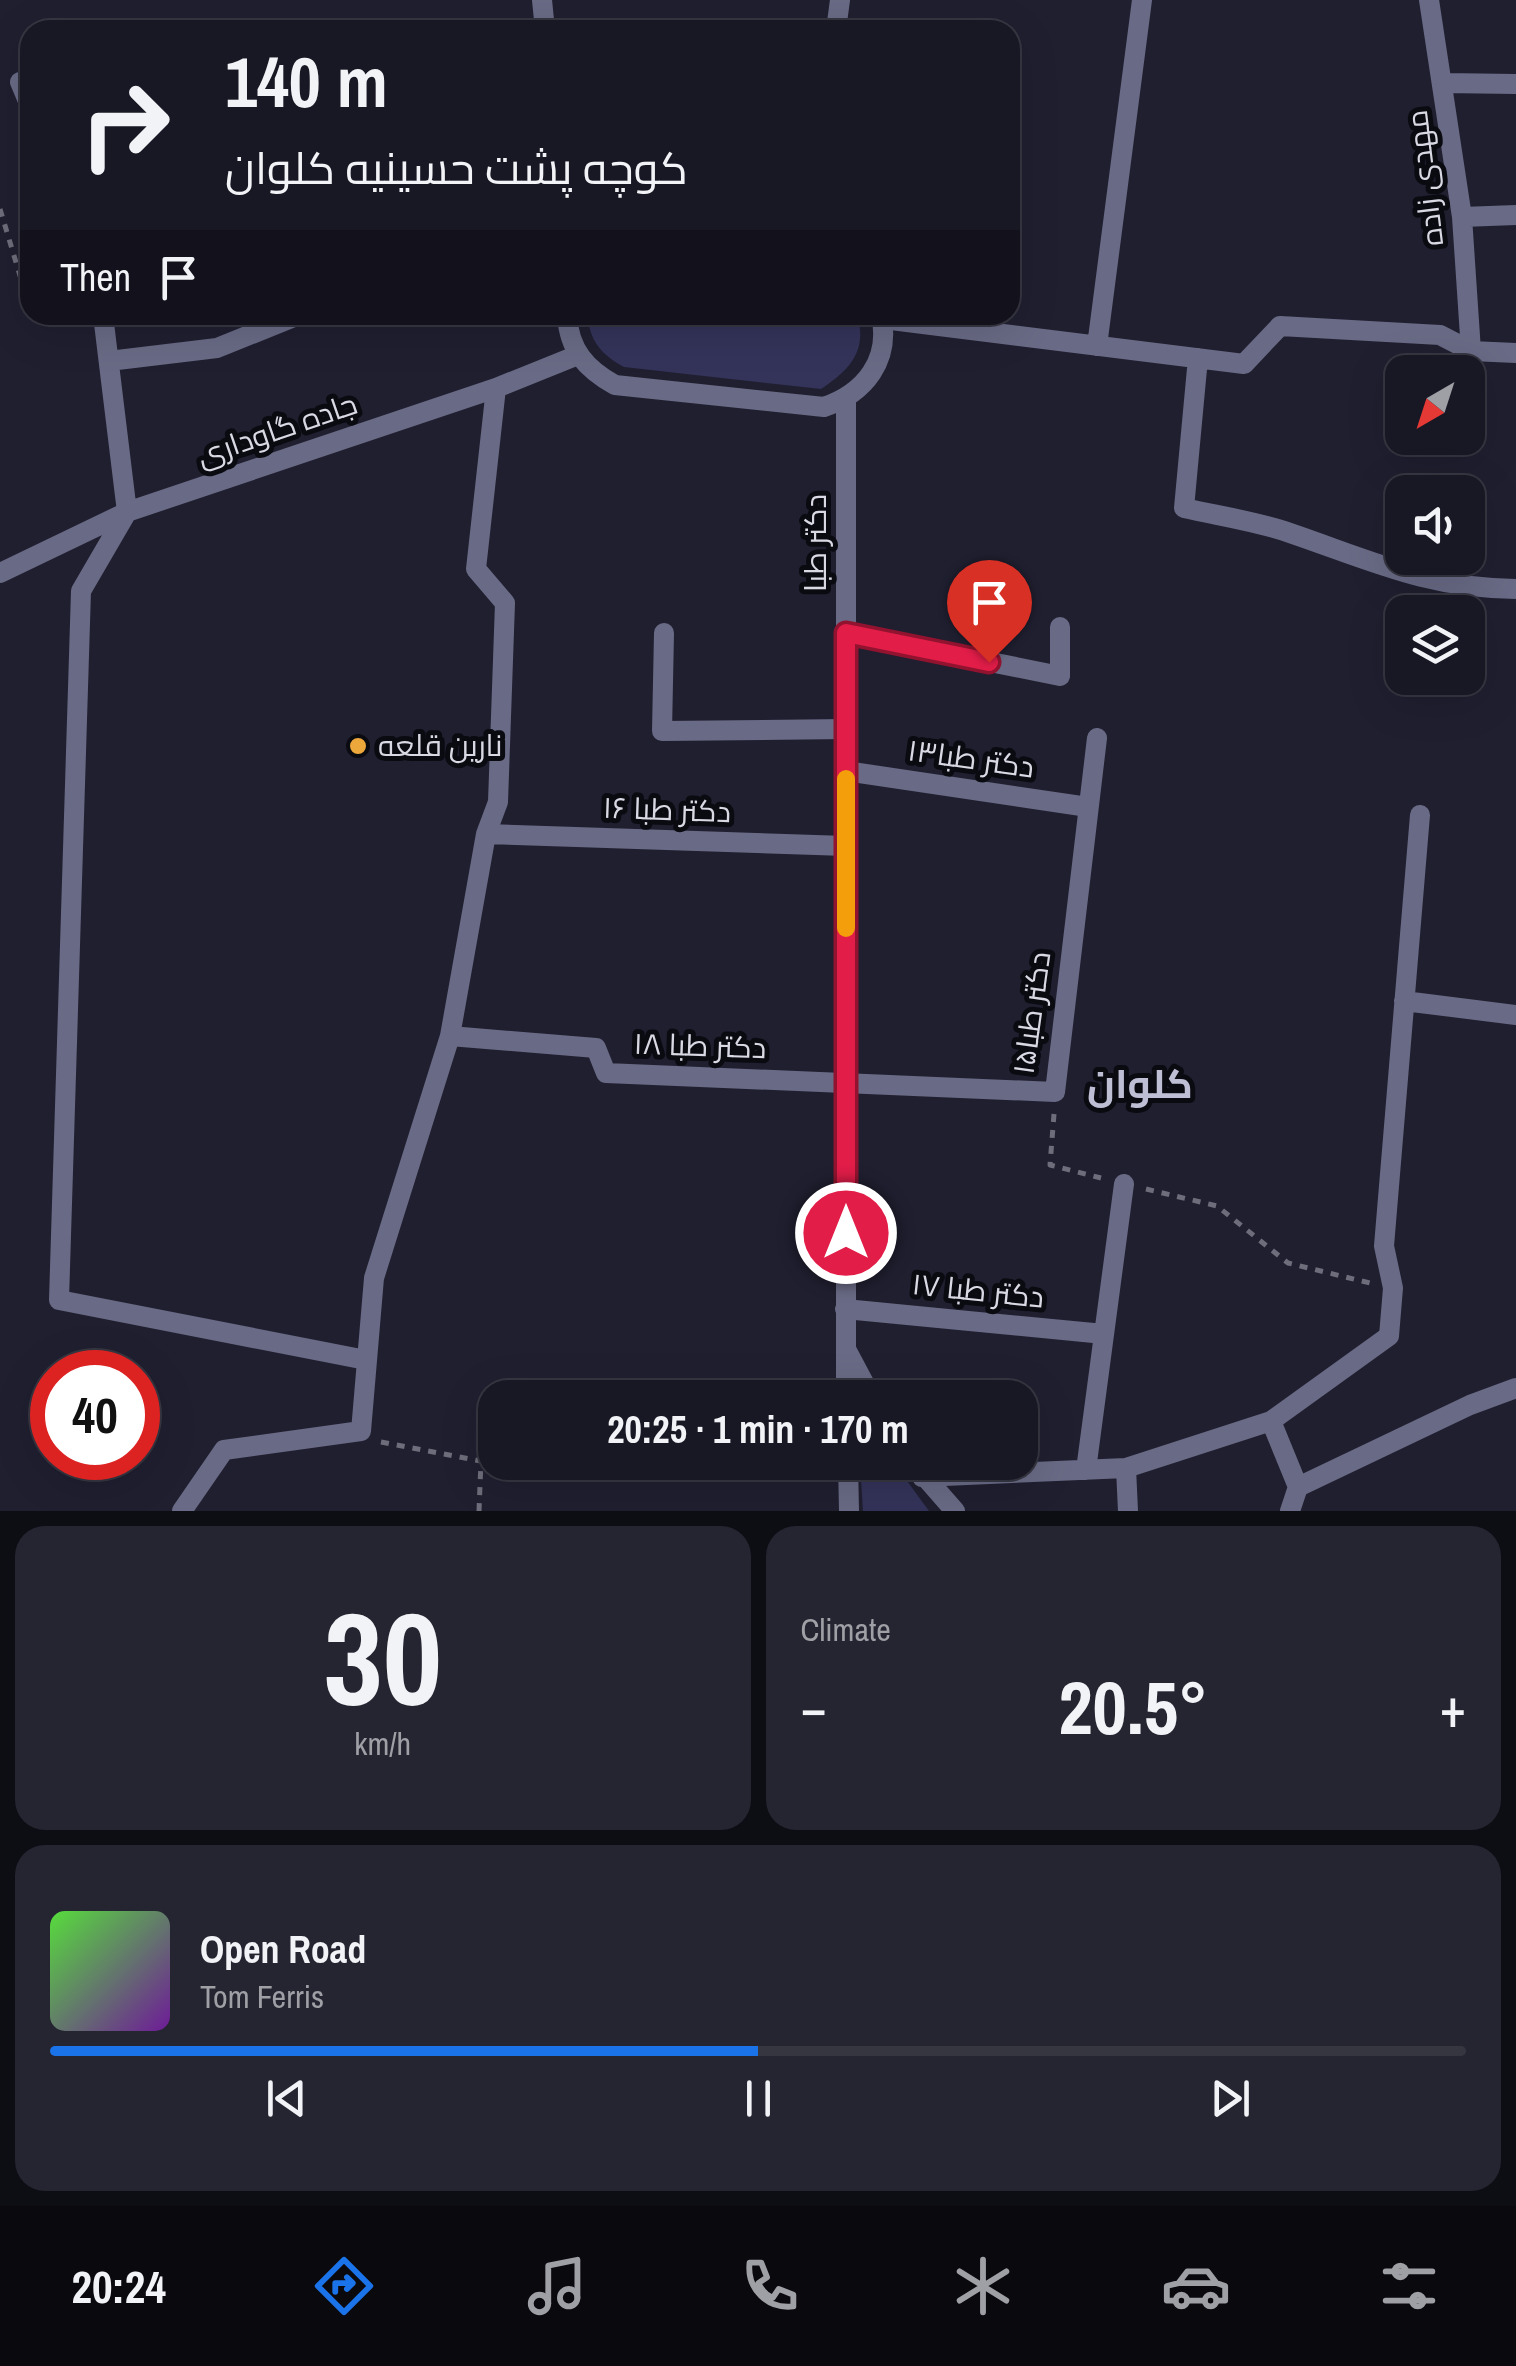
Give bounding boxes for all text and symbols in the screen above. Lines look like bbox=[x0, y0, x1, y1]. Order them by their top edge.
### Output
text: 140 m bbox=[225, 35, 388, 129]
icon: right bbox=[60, 60, 190, 190]
street label: مهدی زاده bbox=[1396, 108, 1452, 248]
text: کوچه پشت حسینیه کلوان bbox=[225, 137, 688, 198]
icon: arrive bbox=[151, 250, 206, 305]
text: Then bbox=[60, 252, 131, 303]
north arrow bbox=[1385, 355, 1485, 455]
map controls bbox=[1385, 355, 1485, 695]
street label: جاده گاوداری bbox=[191, 383, 362, 475]
button: sound bbox=[1385, 475, 1485, 575]
street label: دکتر طبا bbox=[795, 494, 835, 592]
pin bbox=[947, 560, 1032, 663]
icon: arrive bbox=[962, 575, 1017, 630]
button: layers bbox=[1385, 595, 1485, 695]
place label: نارین قلعه bbox=[378, 725, 502, 765]
street label: دکتر طبا۱۳ bbox=[905, 729, 1037, 787]
marker: نارین قلعه bbox=[347, 735, 369, 757]
street label: دکتر طبا ۱۶ bbox=[602, 787, 732, 831]
street label: دکتر طبا۱۵ bbox=[1003, 949, 1059, 1077]
street label: دکتر طبا ۱۸ bbox=[633, 1023, 767, 1067]
district label: کلوان bbox=[1087, 1057, 1193, 1110]
position arrow bbox=[794, 1181, 898, 1285]
street label: دکتر طبا ۱۷ bbox=[910, 1263, 1046, 1317]
speed limit sign: 40 bbox=[30, 1350, 160, 1480]
text: 20:25 · 1 min · 170 m bbox=[607, 1404, 909, 1455]
text: 30 bbox=[323, 1569, 442, 1745]
text: Climate bbox=[801, 1608, 891, 1651]
text: 20.5° bbox=[1058, 1656, 1208, 1757]
text: − bbox=[801, 1670, 827, 1744]
text: + bbox=[1440, 1670, 1466, 1744]
text: km/h bbox=[354, 1722, 411, 1765]
text: Open Road bbox=[200, 1924, 366, 1975]
text: Tom Ferris bbox=[200, 1975, 324, 2018]
icon: previous bbox=[259, 2071, 314, 2126]
icon: pause bbox=[731, 2071, 786, 2126]
icon: next bbox=[1203, 2071, 1258, 2126]
icon: directions bbox=[309, 2251, 379, 2321]
icon: music bbox=[522, 2251, 592, 2321]
icon: phone bbox=[735, 2251, 805, 2321]
icon: climate bbox=[948, 2251, 1018, 2321]
icon: car bbox=[1161, 2251, 1231, 2321]
icon: filters bbox=[1374, 2251, 1444, 2321]
text: 20:24 bbox=[72, 2256, 166, 2317]

